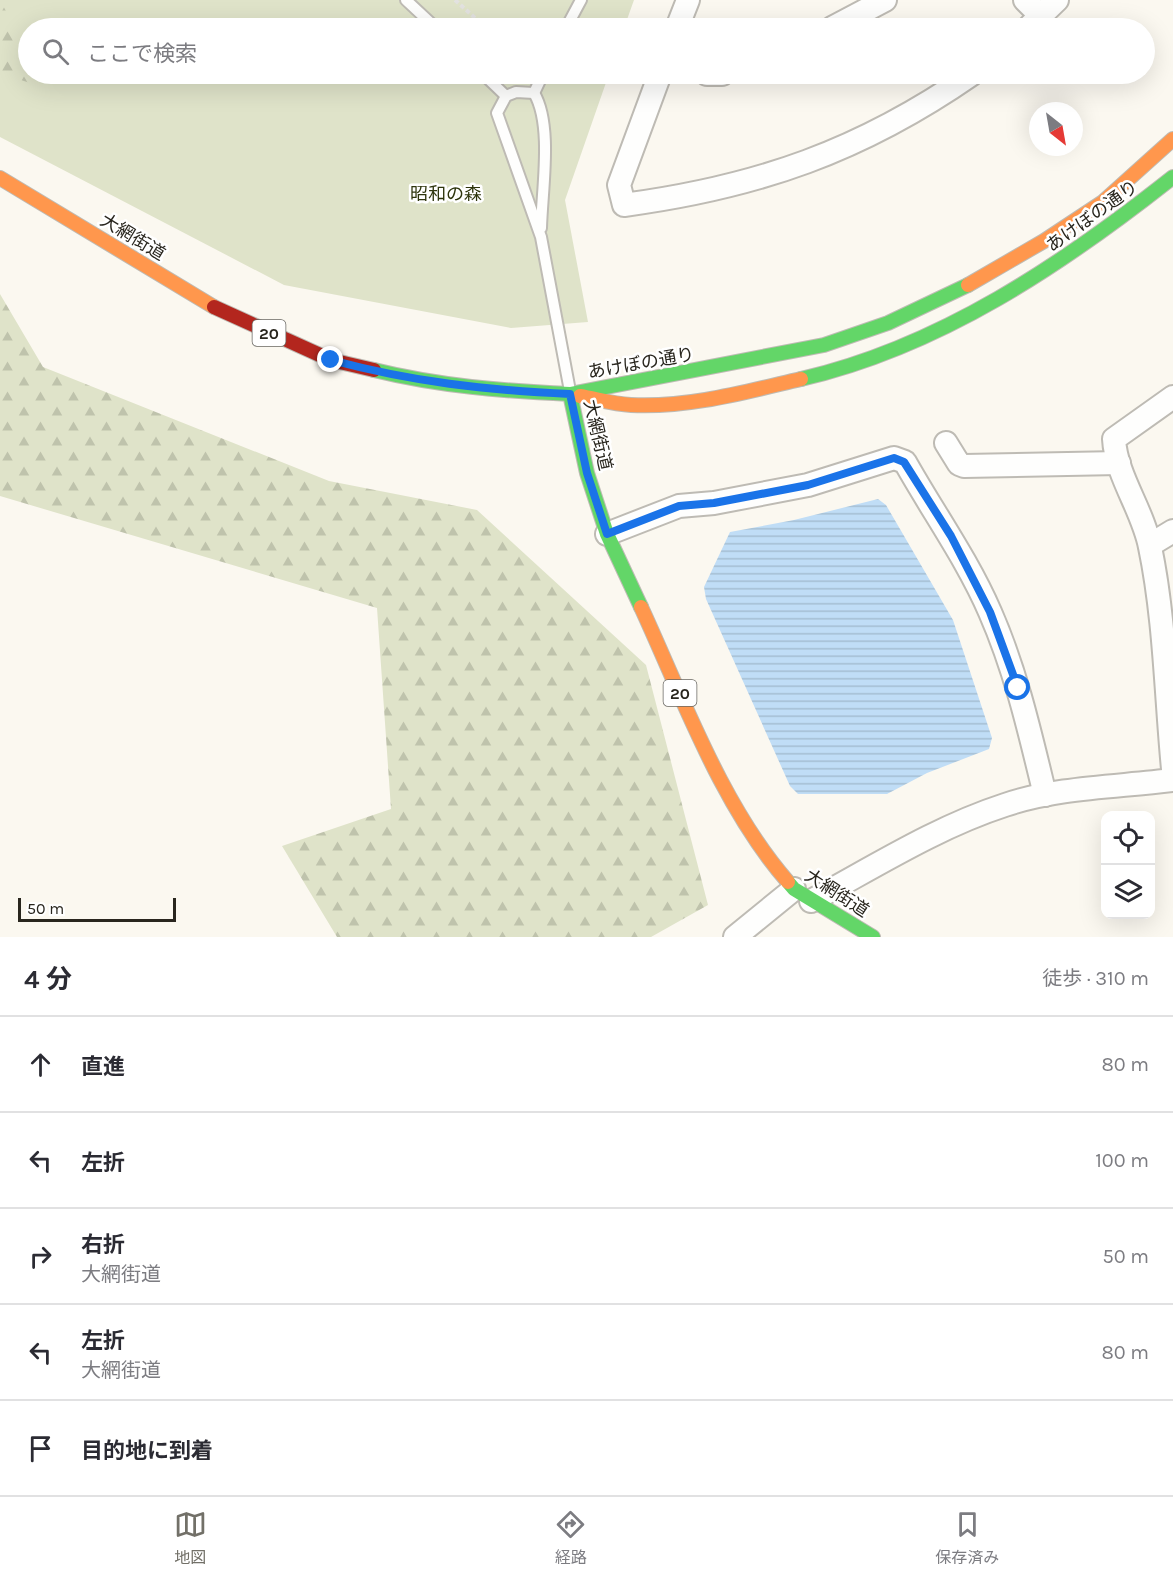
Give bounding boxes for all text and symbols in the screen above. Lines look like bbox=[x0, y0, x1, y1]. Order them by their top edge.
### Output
search box bbox=[18, 18, 1155, 84]
icon: search bbox=[39, 35, 72, 68]
text: ここで検索 bbox=[87, 41, 197, 67]
north arrow bbox=[1029, 102, 1083, 156]
street label: あけぼの通り bbox=[1042, 175, 1142, 257]
park label: 昭和の森 bbox=[410, 183, 482, 205]
street label: 大網街道 bbox=[96, 209, 170, 265]
road number: 20 bbox=[252, 320, 286, 346]
street label: あけぼの通り bbox=[586, 343, 696, 383]
route end bbox=[317, 346, 343, 372]
street label: 大網街道 bbox=[579, 397, 617, 473]
route start bbox=[1004, 674, 1030, 700]
road number: 20 bbox=[664, 680, 696, 706]
map controls bbox=[1101, 811, 1155, 919]
button: locate bbox=[1101, 811, 1155, 865]
street label: 大網街道 bbox=[801, 864, 873, 922]
button: layers bbox=[1101, 865, 1155, 919]
scale bar bbox=[18, 895, 176, 923]
text: 50 m bbox=[27, 899, 64, 918]
text: 4 分 bbox=[24, 964, 72, 995]
text: 徒歩 · 310 m bbox=[1042, 967, 1149, 990]
icon: ahead bbox=[24, 1048, 57, 1081]
text: 80 m bbox=[1101, 1053, 1149, 1076]
text: 直進 bbox=[81, 1054, 125, 1080]
icon: left bbox=[24, 1144, 57, 1177]
text: 100 m bbox=[1095, 1149, 1149, 1172]
text: 左折 bbox=[81, 1150, 125, 1176]
text: 右折 bbox=[81, 1232, 125, 1258]
icon: right bbox=[24, 1240, 57, 1273]
text: 50 m bbox=[1102, 1245, 1149, 1268]
text: 大網街道 bbox=[81, 1263, 161, 1286]
text: 左折 bbox=[81, 1328, 125, 1354]
icon: left bbox=[24, 1336, 57, 1369]
text: 80 m bbox=[1101, 1341, 1149, 1364]
text: 大網街道 bbox=[81, 1359, 161, 1382]
icon: arrive bbox=[24, 1432, 57, 1465]
text: 目的地に到着 bbox=[81, 1438, 213, 1464]
tab: 地図 bbox=[174, 1508, 207, 1568]
tab: 経路 bbox=[554, 1508, 587, 1568]
tab: 保存済み bbox=[935, 1508, 999, 1568]

